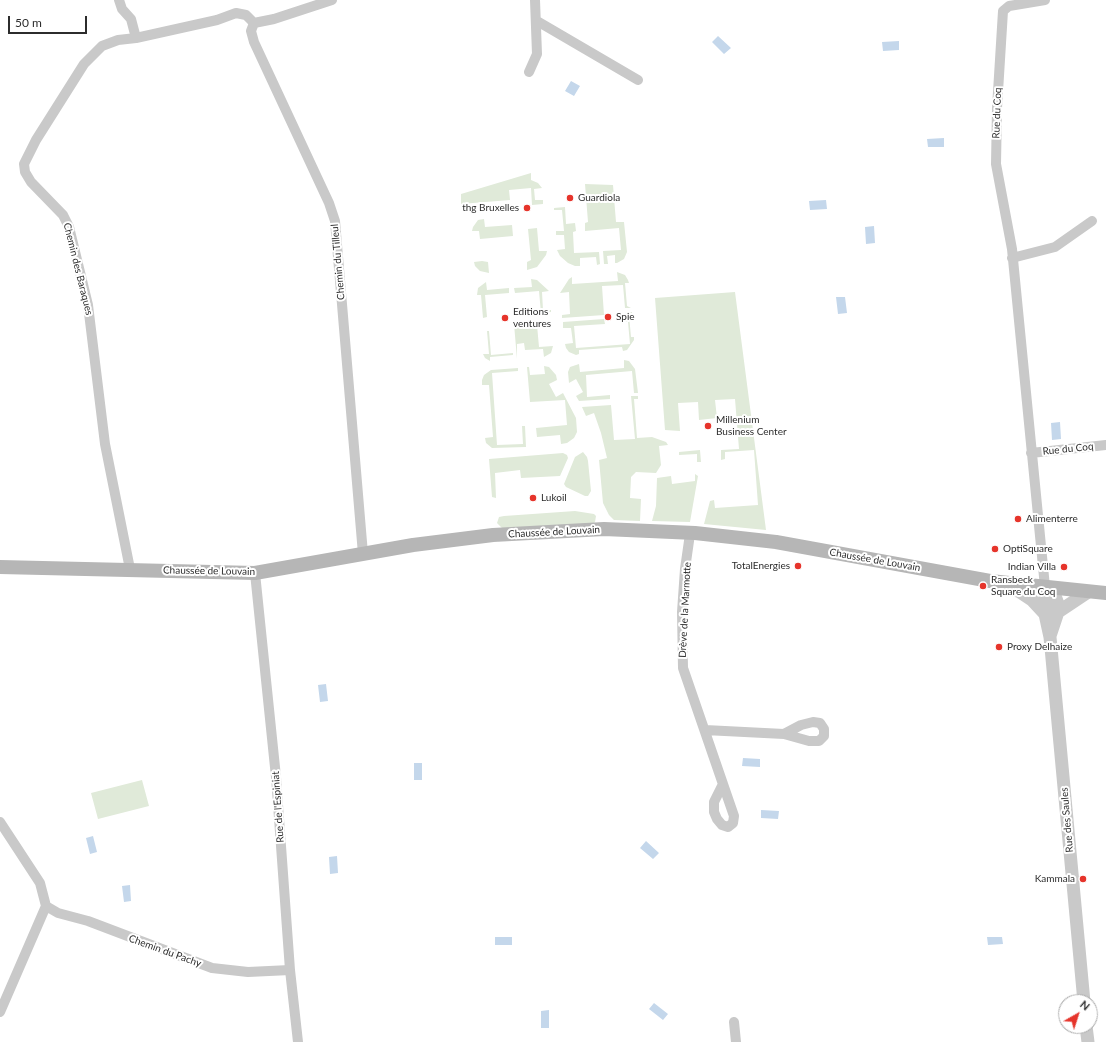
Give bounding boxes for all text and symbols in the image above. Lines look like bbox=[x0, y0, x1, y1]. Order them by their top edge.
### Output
scale bar bbox=[10, 8, 89, 34]
text: 50 m bbox=[15, 15, 42, 30]
street label: Rue du Coq bbox=[990, 87, 1004, 139]
place label: Guardiola bbox=[578, 192, 620, 204]
marker: Guardiola bbox=[565, 193, 575, 203]
place label: thg Bruxelles bbox=[462, 202, 519, 214]
marker: thg Bruxelles bbox=[522, 203, 532, 213]
street label: Chemin des Baraques bbox=[61, 222, 95, 316]
street label: Chemin du Tilleul bbox=[329, 223, 347, 301]
place label: Editions ventures bbox=[513, 306, 551, 330]
place label: Spie bbox=[616, 311, 635, 323]
marker: Spie bbox=[603, 312, 613, 322]
marker: Editions ventures bbox=[500, 313, 510, 323]
place label: Millenium Business Center bbox=[716, 414, 787, 438]
marker: Millenium Business Center bbox=[703, 421, 713, 431]
street label: Rue du Coq bbox=[1042, 440, 1094, 458]
place label: Lukoil bbox=[541, 492, 567, 504]
marker: Lukoil bbox=[528, 493, 538, 503]
place label: Alimenterre bbox=[1026, 513, 1078, 525]
marker: Alimenterre bbox=[1013, 514, 1023, 524]
street label: Chaussée de Louvain bbox=[508, 524, 600, 540]
place label: OptiSquare bbox=[1003, 543, 1053, 555]
marker: OptiSquare bbox=[990, 544, 1000, 554]
street label: Chaussée de Louvain bbox=[829, 546, 921, 574]
place label: TotalEnergies bbox=[732, 560, 790, 572]
marker: TotalEnergies bbox=[793, 561, 803, 571]
place label: Indian Villa bbox=[1008, 561, 1056, 573]
street label: Drève de la Marmotte bbox=[676, 562, 694, 658]
marker: Indian Villa bbox=[1059, 562, 1069, 572]
street label: Chaussée de Louvain bbox=[163, 564, 255, 578]
place label: Ransbeck Square du Coq bbox=[991, 574, 1055, 598]
marker: Ransbeck Square du Coq bbox=[978, 581, 988, 591]
place label: Proxy Delhaize bbox=[1007, 641, 1072, 653]
marker: Proxy Delhaize bbox=[994, 642, 1004, 652]
street label: Rue de l'Espiniat bbox=[270, 771, 286, 843]
street label: Rue des Saules bbox=[1058, 787, 1076, 853]
place label: Kammala bbox=[1035, 873, 1075, 885]
marker: Kammala bbox=[1078, 874, 1088, 884]
street label: Chemin du Pachy bbox=[127, 932, 203, 970]
north arrow bbox=[1058, 994, 1098, 1034]
text: N bbox=[1078, 997, 1093, 1013]

